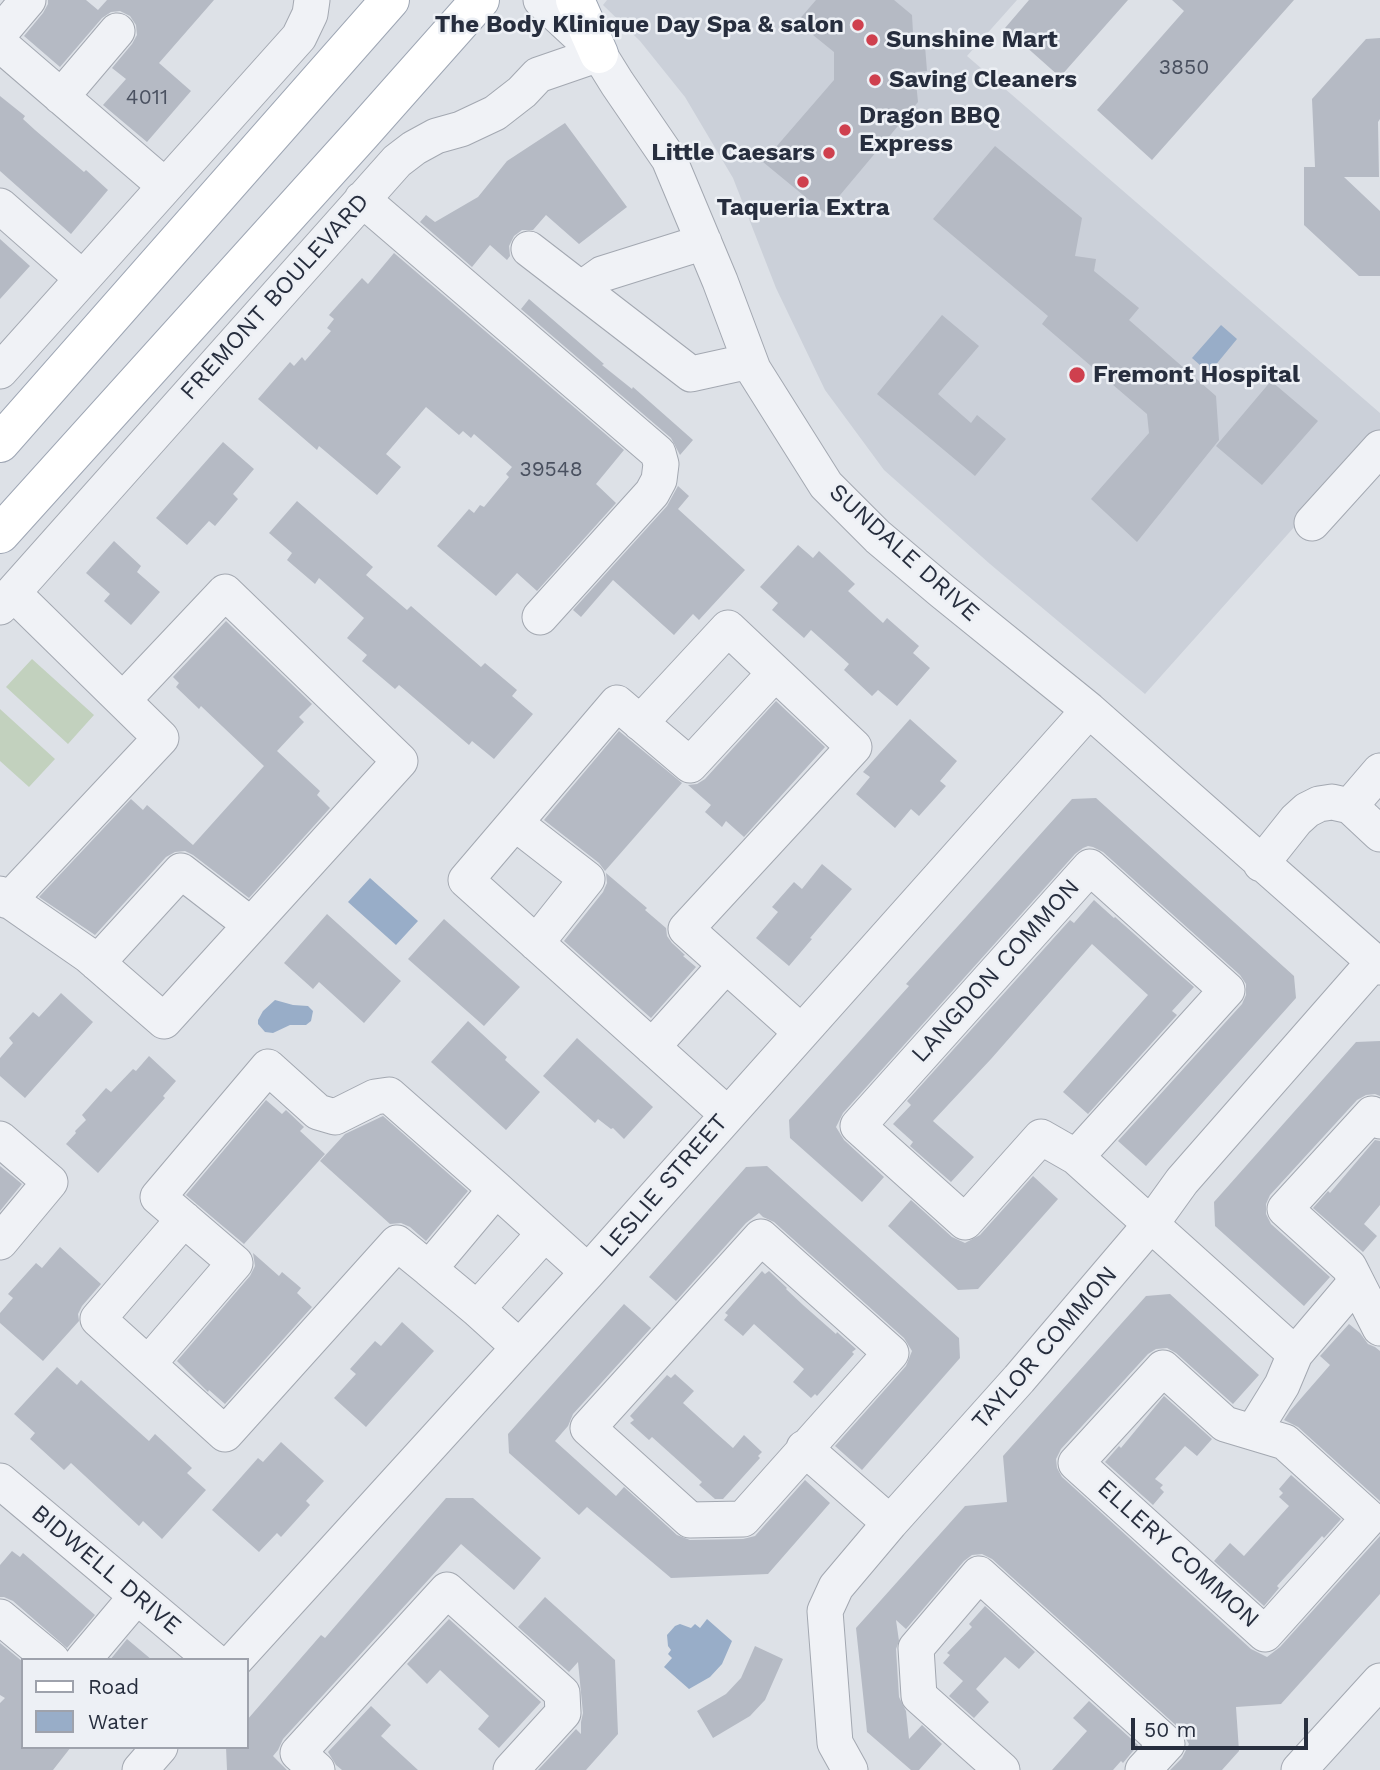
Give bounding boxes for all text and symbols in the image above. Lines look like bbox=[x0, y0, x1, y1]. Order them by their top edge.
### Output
place label: The Body Klinique Day Spa & salon bbox=[435, 11, 844, 39]
marker: The Body Klinique Day Spa & salon bbox=[850, 17, 866, 33]
place label: Sunshine Mart bbox=[886, 26, 1058, 54]
marker: Sunshine Mart bbox=[864, 32, 880, 48]
house number: 3850 bbox=[1159, 55, 1209, 81]
place label: Saving Cleaners bbox=[889, 66, 1077, 94]
marker: Saving Cleaners bbox=[867, 72, 883, 88]
house number: 4011 bbox=[126, 85, 168, 111]
place label: Dragon BBQ Express bbox=[859, 102, 1000, 158]
marker: Dragon BBQ Express bbox=[837, 122, 853, 138]
place label: Little Caesars bbox=[651, 139, 815, 167]
marker: Little Caesars bbox=[821, 145, 837, 161]
marker: Taqueria Extra bbox=[795, 174, 811, 190]
street label: FREMONT BOULEVARD bbox=[175, 188, 375, 406]
place label: Taqueria Extra bbox=[716, 194, 890, 222]
place label: Fremont Hospital bbox=[1093, 361, 1300, 389]
marker: Fremont Hospital bbox=[1067, 365, 1087, 385]
house number: 39548 bbox=[519, 457, 583, 483]
street label: SUNDALE DRIVE bbox=[823, 478, 985, 628]
street label: LANGDON COMMON bbox=[906, 873, 1086, 1069]
street label: LESLIE STREET bbox=[594, 1109, 734, 1263]
street label: TAYLOR COMMON bbox=[966, 1261, 1124, 1435]
street label: ELLERY COMMON bbox=[1091, 1474, 1265, 1634]
street label: BIDWELL DRIVE bbox=[25, 1499, 187, 1641]
legend bbox=[21, 1658, 248, 1749]
text: Road bbox=[88, 1674, 139, 1699]
scale bar bbox=[1135, 1704, 1312, 1748]
text: Water bbox=[88, 1709, 148, 1734]
text: 50 m bbox=[1144, 1717, 1196, 1742]

